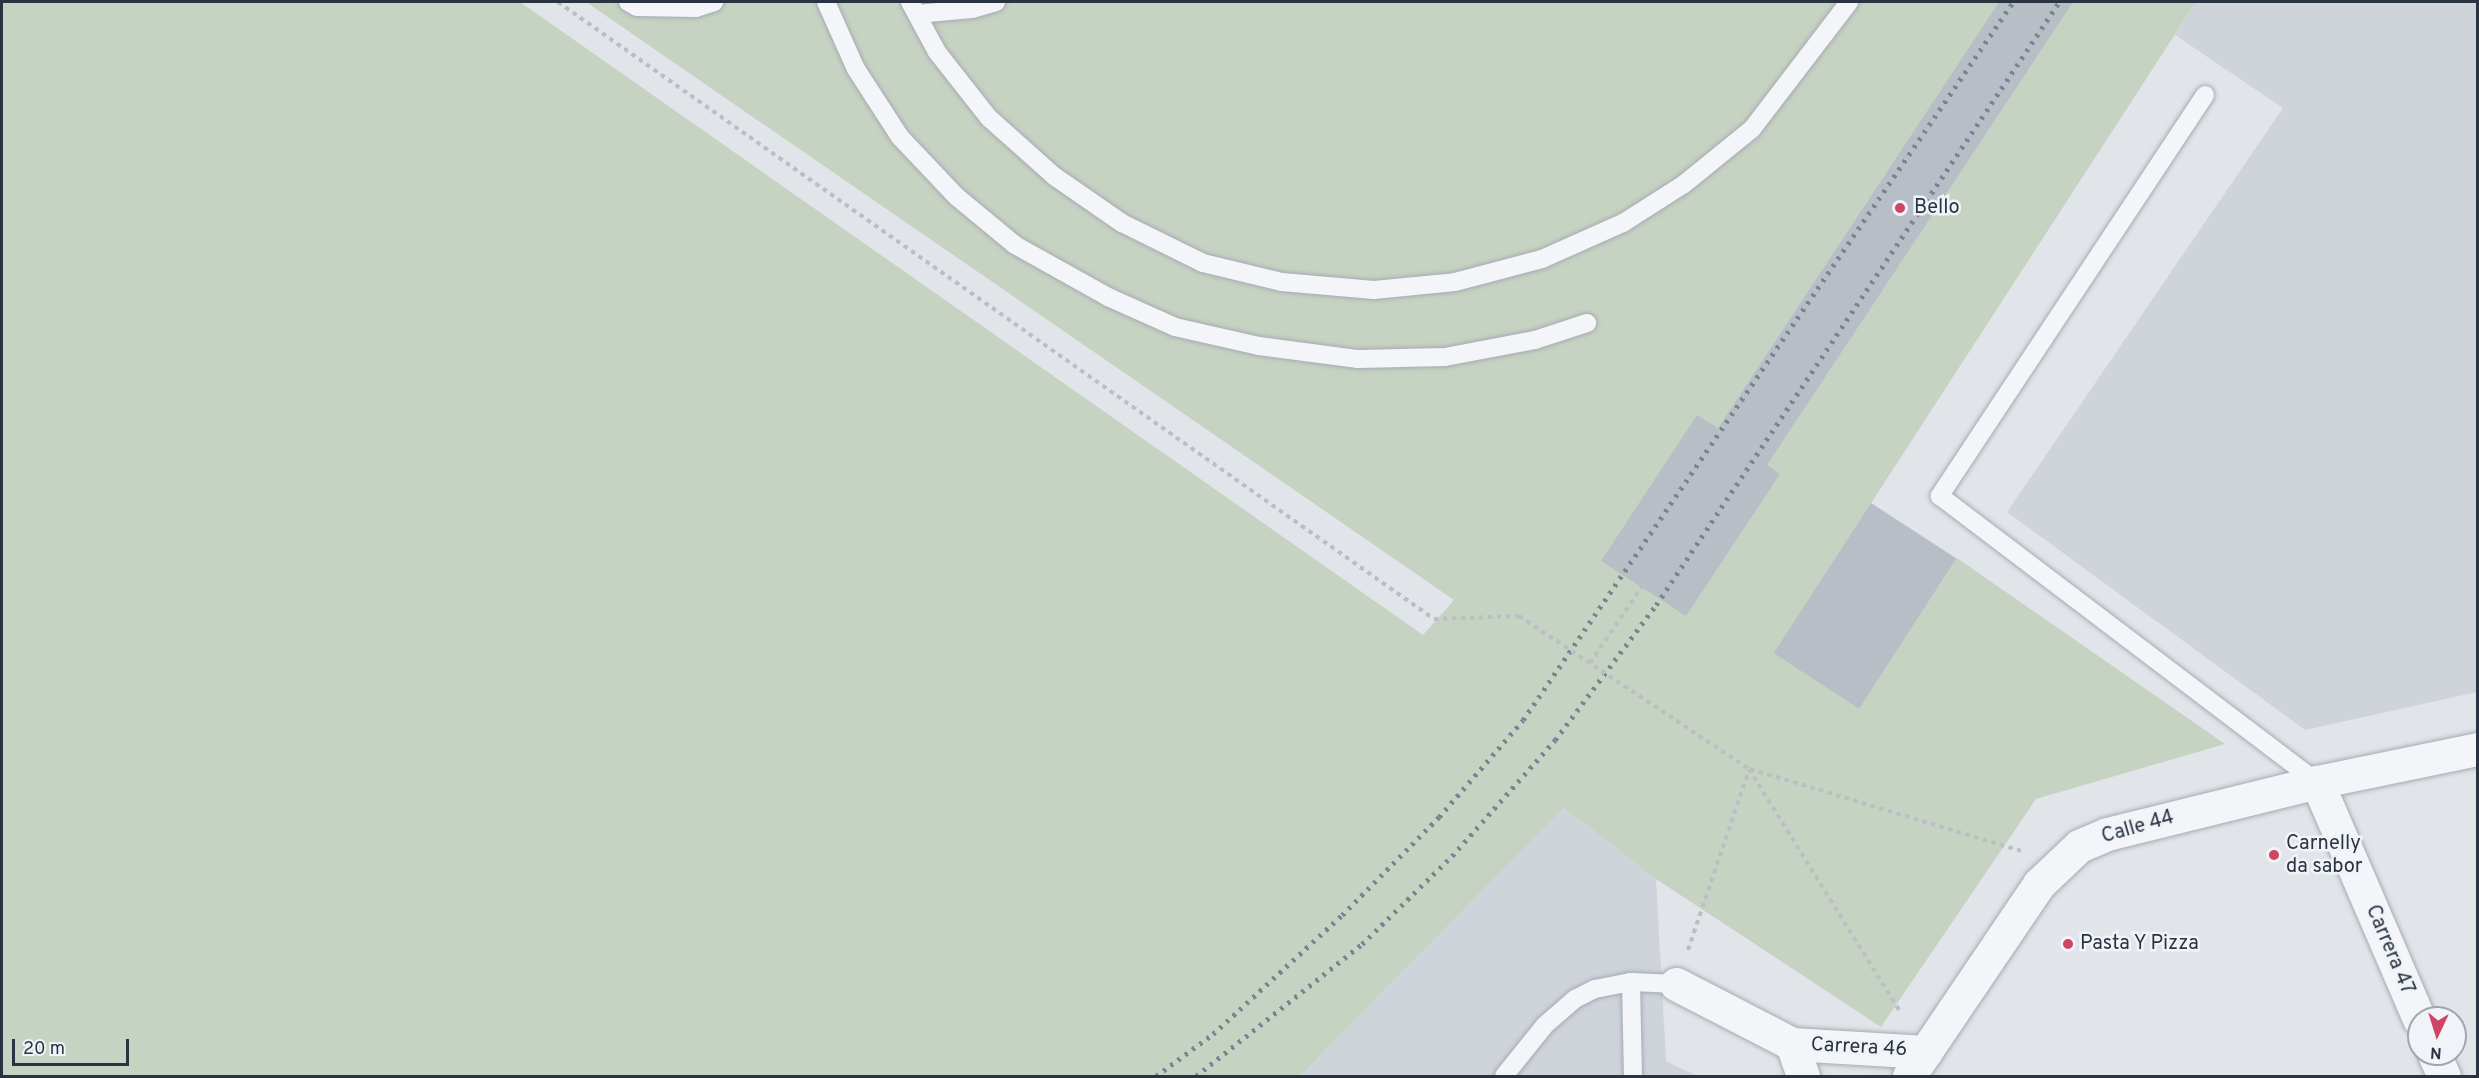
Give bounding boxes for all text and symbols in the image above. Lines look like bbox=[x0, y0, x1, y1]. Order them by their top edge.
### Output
place label: Bello bbox=[1914, 196, 1960, 220]
marker: Bello bbox=[1891, 199, 1909, 217]
street label: Calle 44 bbox=[2099, 806, 2177, 850]
place label: Carnelly da sabor bbox=[2286, 832, 2363, 879]
marker: Carnelly da sabor bbox=[2267, 848, 2281, 862]
street label: Carrera 47 bbox=[2359, 902, 2419, 998]
place label: Pasta Y Pizza bbox=[2080, 932, 2200, 956]
marker: Pasta Y Pizza bbox=[2061, 937, 2075, 951]
north arrow bbox=[2407, 1006, 2467, 1066]
scale bar bbox=[15, 1027, 132, 1065]
street label: Carrera 46 bbox=[1810, 1033, 1908, 1063]
text: 20 m bbox=[23, 1038, 65, 1061]
text: N bbox=[2429, 1042, 2442, 1062]

